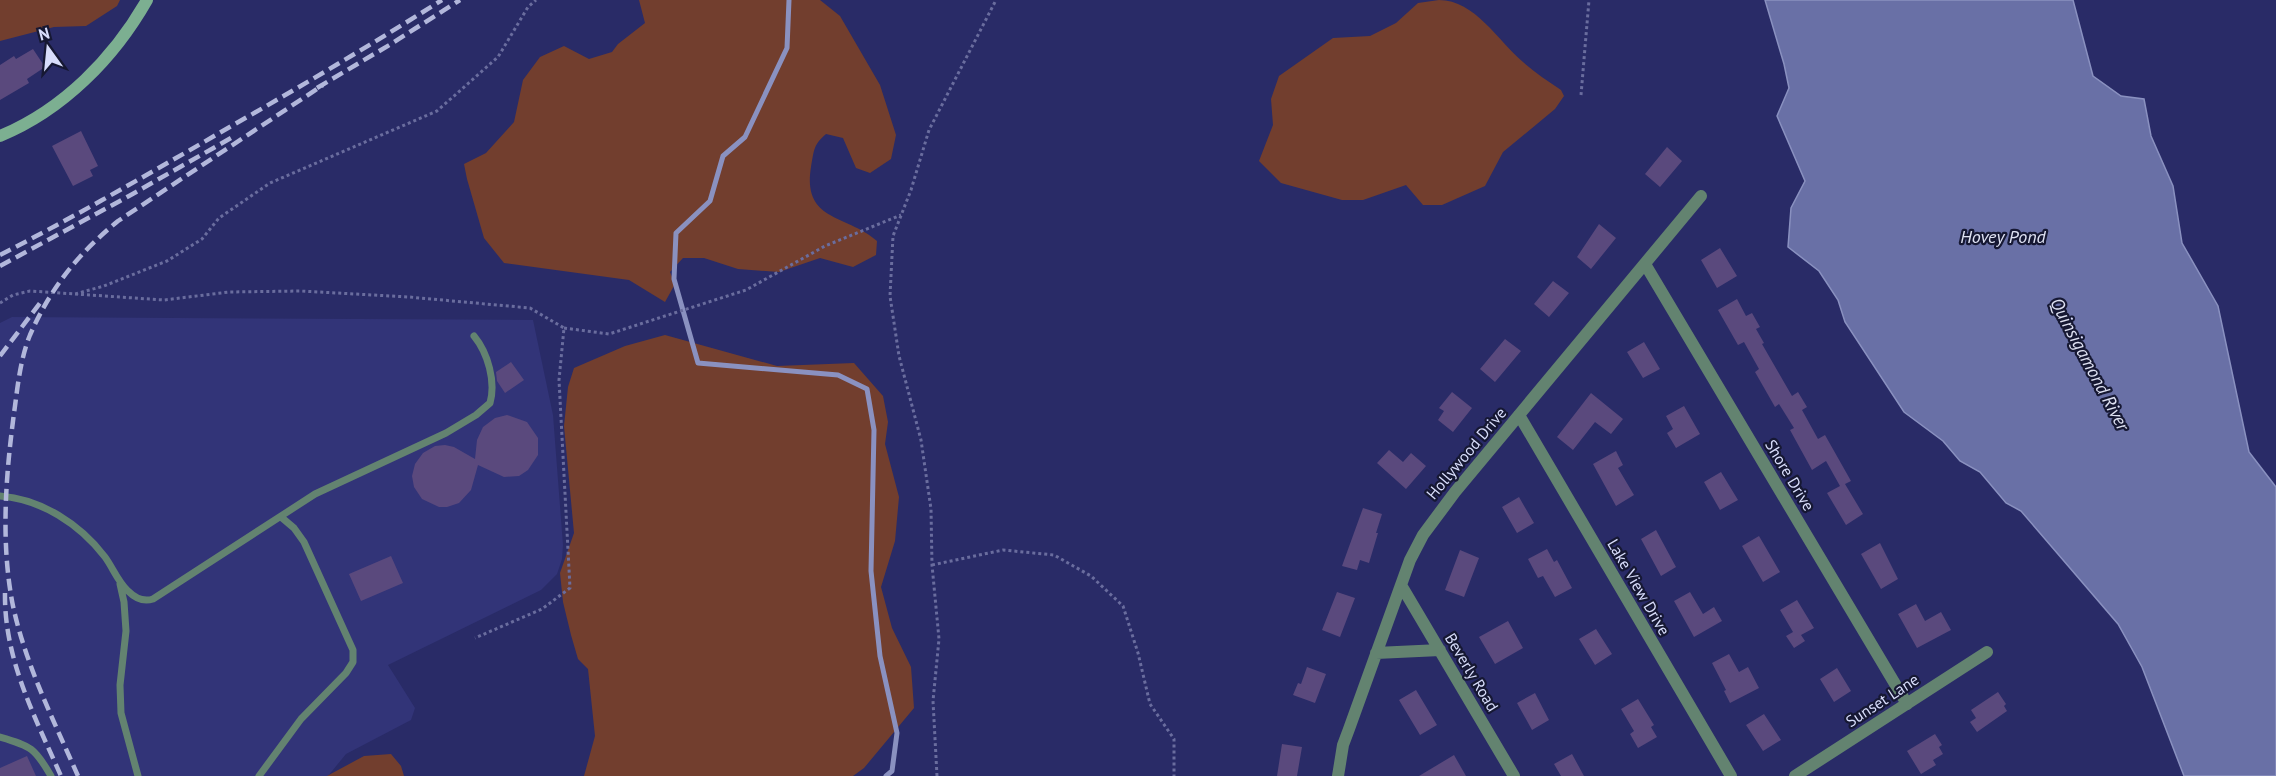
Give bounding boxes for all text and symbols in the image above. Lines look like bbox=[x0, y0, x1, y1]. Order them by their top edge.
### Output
north arrow bbox=[18, 18, 78, 78]
text: N bbox=[36, 22, 52, 45]
water label: Hovey Pond bbox=[1960, 225, 2047, 248]
water label: Quinsigamond River bbox=[2045, 294, 2135, 435]
street label: Hollywood Drive bbox=[1422, 403, 1510, 503]
street label: Shore Drive bbox=[1761, 436, 1819, 514]
street label: Lake View Drive bbox=[1603, 535, 1675, 639]
street label: Beverly Road bbox=[1441, 629, 1503, 715]
street label: Sunset Lane bbox=[1842, 669, 1922, 731]

